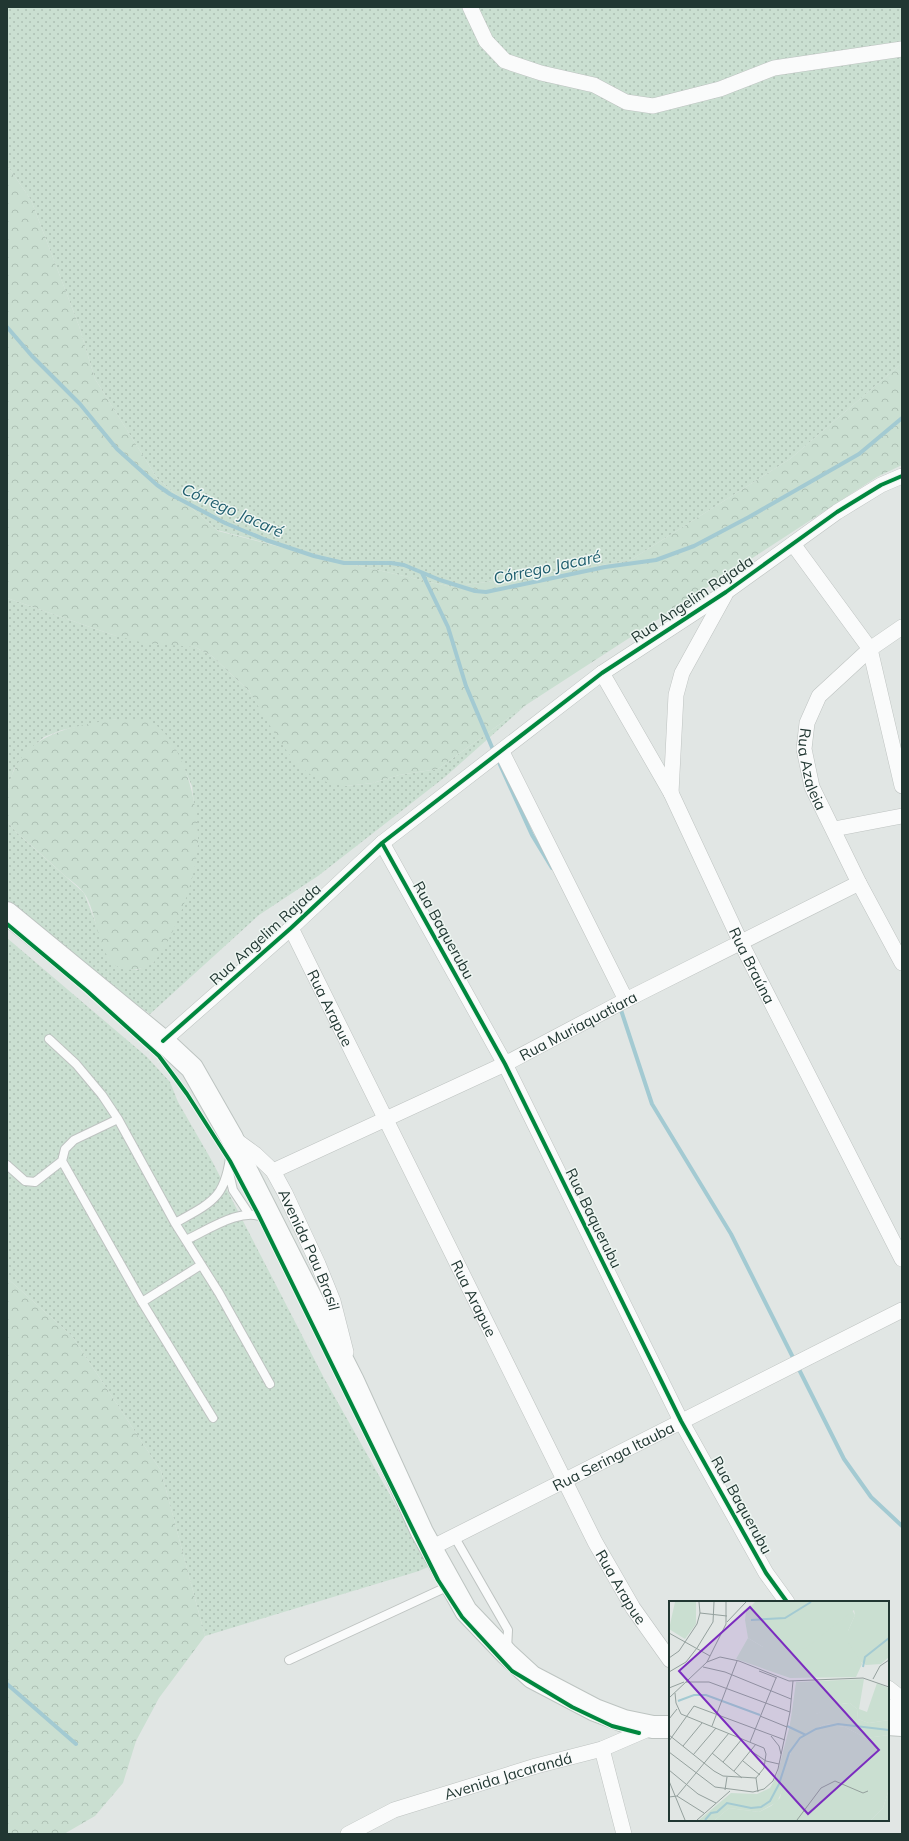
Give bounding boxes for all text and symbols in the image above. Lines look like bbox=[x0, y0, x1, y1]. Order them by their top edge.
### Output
water label: Córrego Jacaré bbox=[179, 479, 287, 542]
water label: Córrego Jacaré bbox=[491, 546, 603, 588]
street label: Rua Angelim Rajada bbox=[627, 551, 757, 647]
street label: Rua Azaleia bbox=[794, 727, 831, 813]
street label: Rua Baquerubu bbox=[409, 878, 479, 982]
street label: Rua Angelim Rajada bbox=[205, 879, 325, 989]
street label: Rua Braúna bbox=[725, 924, 780, 1007]
street label: Rua Arapue bbox=[304, 966, 357, 1049]
street label: Rua Muriaquatiara bbox=[516, 987, 640, 1064]
street label: Rua Baquerubu bbox=[562, 1165, 626, 1271]
street label: Avenida Pau Brasil bbox=[275, 1186, 345, 1312]
street label: Rua Arapue bbox=[447, 1257, 501, 1340]
street label: Rua Seringa Itauba bbox=[549, 1417, 677, 1495]
street label: Rua Baquerubu bbox=[707, 1453, 777, 1557]
street label: Rua Arapue bbox=[592, 1546, 651, 1628]
inset map bbox=[669, 1601, 889, 1821]
street label: Avenida Jacarandá bbox=[442, 1748, 574, 1803]

